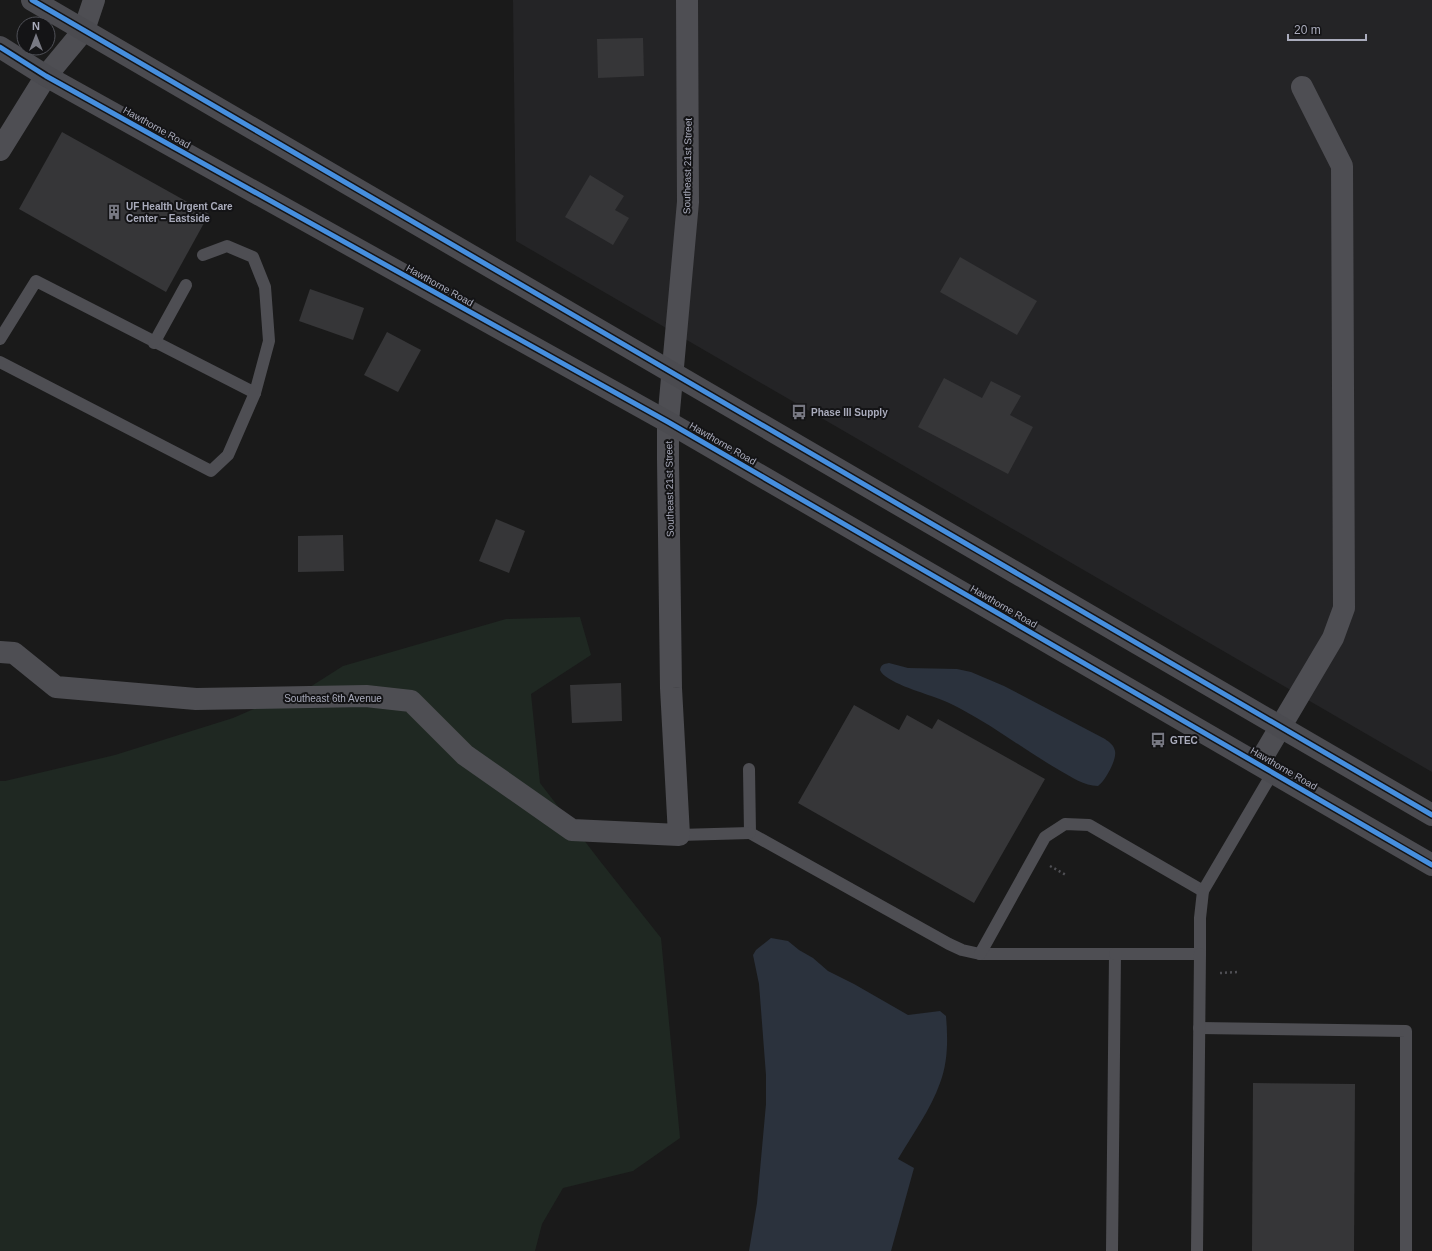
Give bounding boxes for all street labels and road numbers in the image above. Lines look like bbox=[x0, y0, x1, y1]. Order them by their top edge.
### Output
street label: Hawthorne Road bbox=[121, 104, 192, 150]
street label: Southeast 21st Street bbox=[681, 118, 694, 214]
street label: Hawthorne Road bbox=[404, 262, 475, 308]
street label: Hawthorne Road bbox=[688, 420, 758, 467]
street label: Southeast 21st Street bbox=[663, 441, 676, 537]
street label: Hawthorne Road bbox=[969, 583, 1039, 630]
street label: Southeast 6th Avenue bbox=[284, 693, 382, 704]
street label: Hawthorne Road bbox=[1249, 745, 1319, 792]

